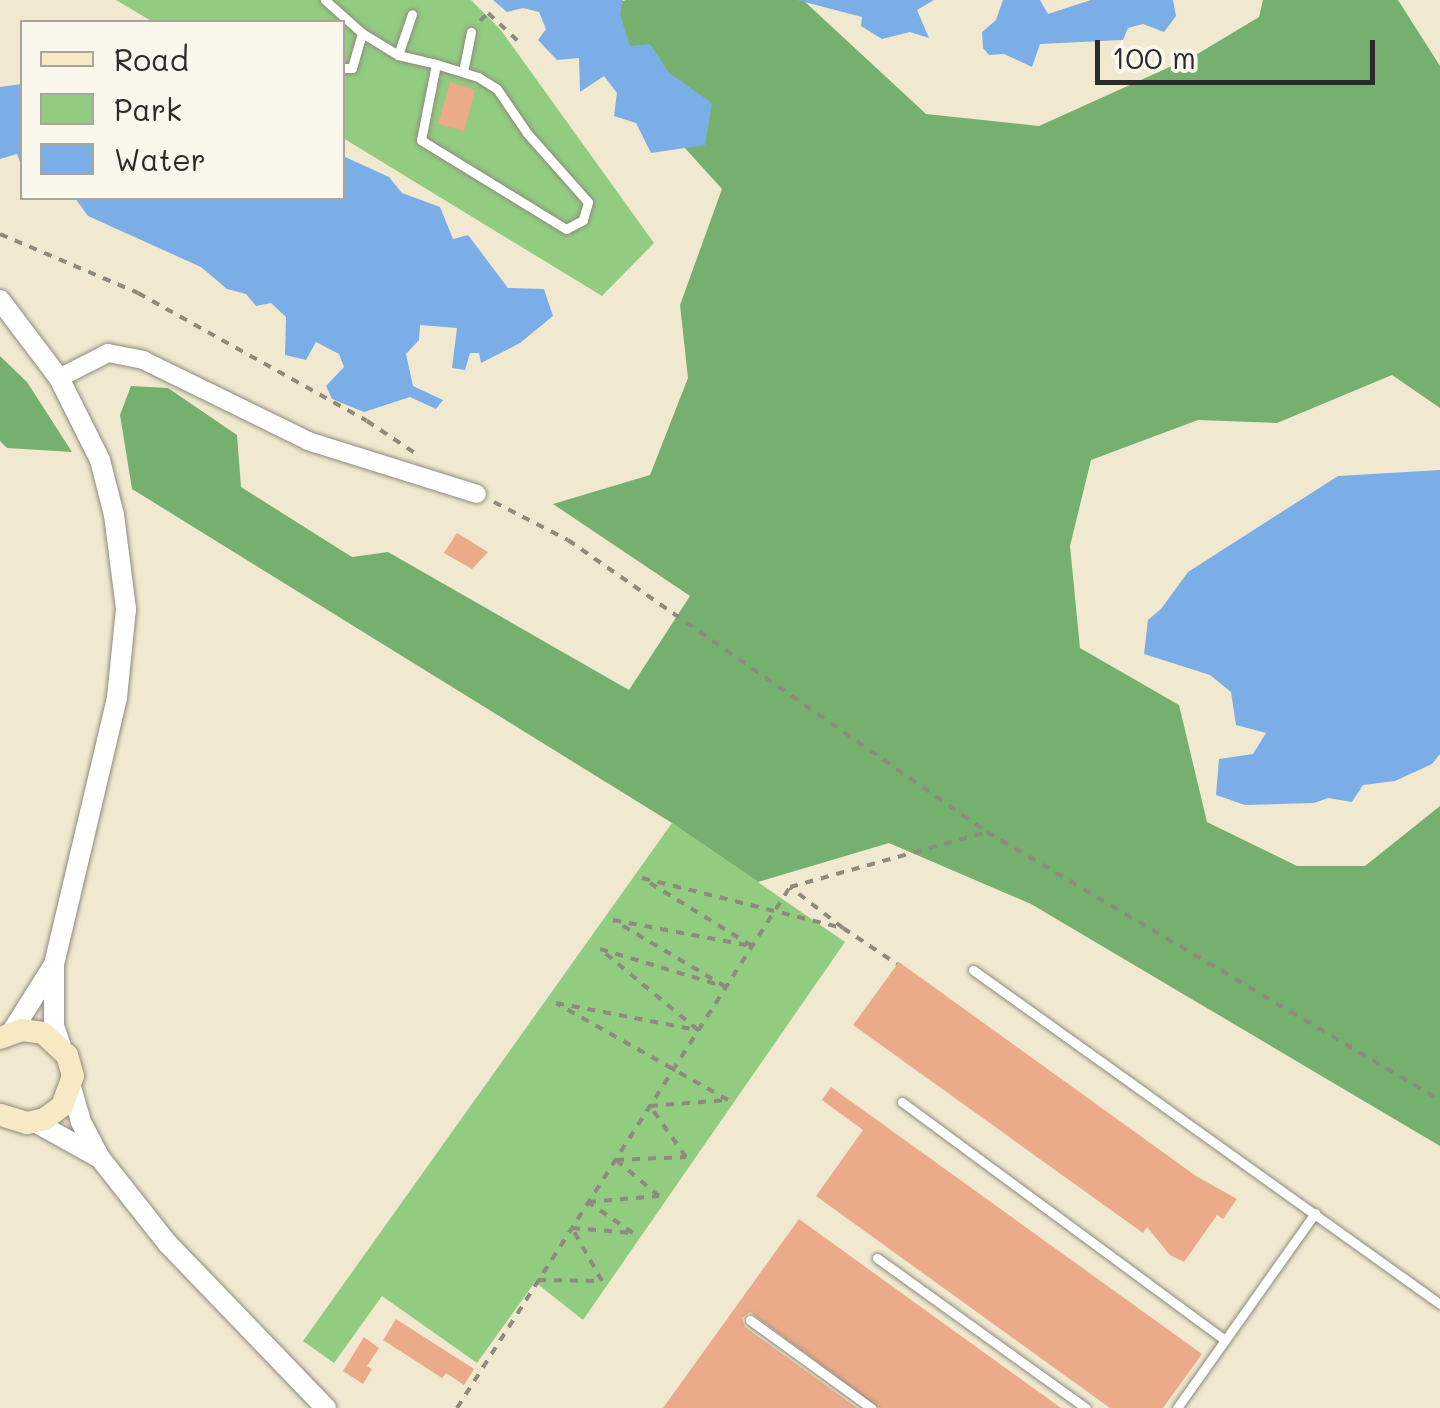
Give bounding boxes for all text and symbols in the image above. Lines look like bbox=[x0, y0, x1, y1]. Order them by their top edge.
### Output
legend bbox=[20, 20, 345, 200]
scale bar bbox=[1100, 20, 1380, 82]
text: 100 m bbox=[1112, 37, 1196, 77]
text: Road bbox=[114, 39, 189, 79]
text: Park bbox=[114, 89, 182, 129]
text: Water bbox=[114, 139, 206, 179]

